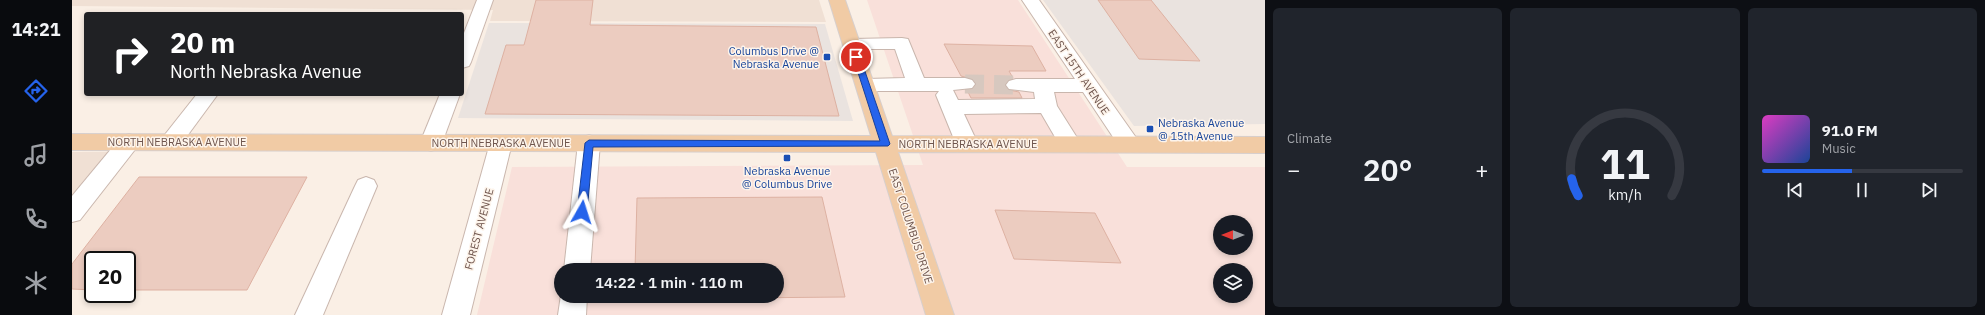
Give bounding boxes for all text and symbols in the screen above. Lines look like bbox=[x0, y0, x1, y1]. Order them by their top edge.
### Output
text: 14:21 bbox=[11, 18, 61, 41]
text: 20 m bbox=[170, 24, 235, 61]
street label: EAST 15TH AVENUE bbox=[1045, 27, 1113, 117]
icon: right bbox=[104, 28, 156, 80]
pin bbox=[839, 40, 873, 74]
place label: Columbus Drive @ Nebraska Avenue bbox=[729, 44, 819, 71]
icon: arrive bbox=[845, 46, 867, 68]
marker: Columbus Drive @ Nebraska Avenue bbox=[822, 52, 832, 62]
text: North Nebraska Avenue bbox=[170, 60, 362, 83]
icon: directions bbox=[22, 77, 50, 105]
place label: Nebraska Avenue @ 15th Avenue bbox=[1158, 116, 1244, 143]
text: 91.0 FM bbox=[1822, 121, 1878, 140]
marker: Nebraska Avenue @ 15th Avenue bbox=[1145, 124, 1155, 134]
text: Climate bbox=[1287, 130, 1332, 147]
street label: NORTH NEBRASKA AVENUE bbox=[108, 135, 246, 149]
text: 11 bbox=[1600, 135, 1650, 189]
street label: NORTH NEBRASKA AVENUE bbox=[432, 136, 570, 150]
street label: NORTH NEBRASKA AVENUE bbox=[899, 137, 1037, 151]
text: Music bbox=[1822, 140, 1856, 157]
icon: music bbox=[22, 141, 50, 169]
text: 20° bbox=[1363, 150, 1413, 189]
marker: Nebraska Avenue @ Columbus Drive bbox=[782, 153, 792, 163]
text: − bbox=[1287, 155, 1300, 184]
text: + bbox=[1475, 155, 1488, 184]
place label: Nebraska Avenue @ Columbus Drive bbox=[742, 164, 832, 191]
street label: EAST COLUMBUS DRIVE bbox=[886, 167, 936, 285]
icon: previous bbox=[1784, 179, 1806, 201]
icon: pause bbox=[1851, 179, 1873, 201]
icon: next bbox=[1918, 179, 1940, 201]
text: km/h bbox=[1608, 184, 1642, 203]
street label: FOREST AVENUE bbox=[461, 187, 497, 271]
position arrow bbox=[561, 191, 603, 233]
icon: phone bbox=[22, 205, 50, 233]
north arrow bbox=[1213, 215, 1253, 255]
map controls bbox=[1213, 215, 1253, 303]
speed limit sign: 20 bbox=[84, 251, 136, 303]
button: layers bbox=[1213, 263, 1253, 303]
icon: climate bbox=[22, 269, 50, 297]
text: 14:22 · 1 min · 110 m bbox=[595, 273, 743, 292]

